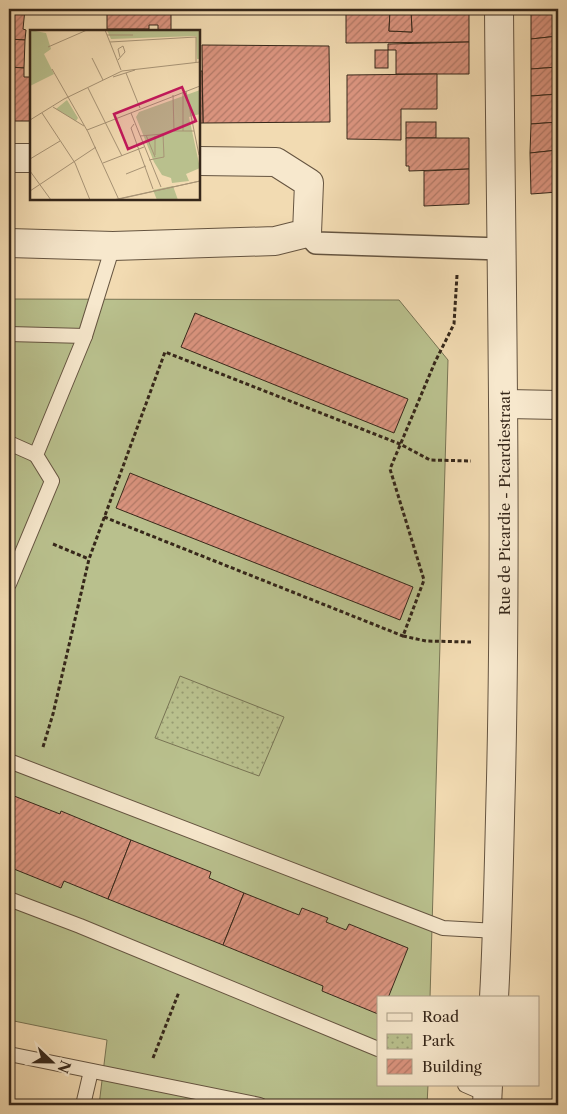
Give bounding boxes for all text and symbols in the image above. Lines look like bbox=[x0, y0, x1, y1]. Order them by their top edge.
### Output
inset map bbox=[30, 30, 200, 200]
street label: Rue de Picardie - Picardiestraat bbox=[495, 390, 514, 616]
legend bbox=[377, 996, 540, 1086]
text: Road bbox=[422, 1007, 459, 1026]
text: Park bbox=[422, 1031, 456, 1050]
north arrow bbox=[28, 1036, 78, 1086]
text: Building bbox=[422, 1057, 482, 1076]
text: N bbox=[53, 1058, 75, 1076]

